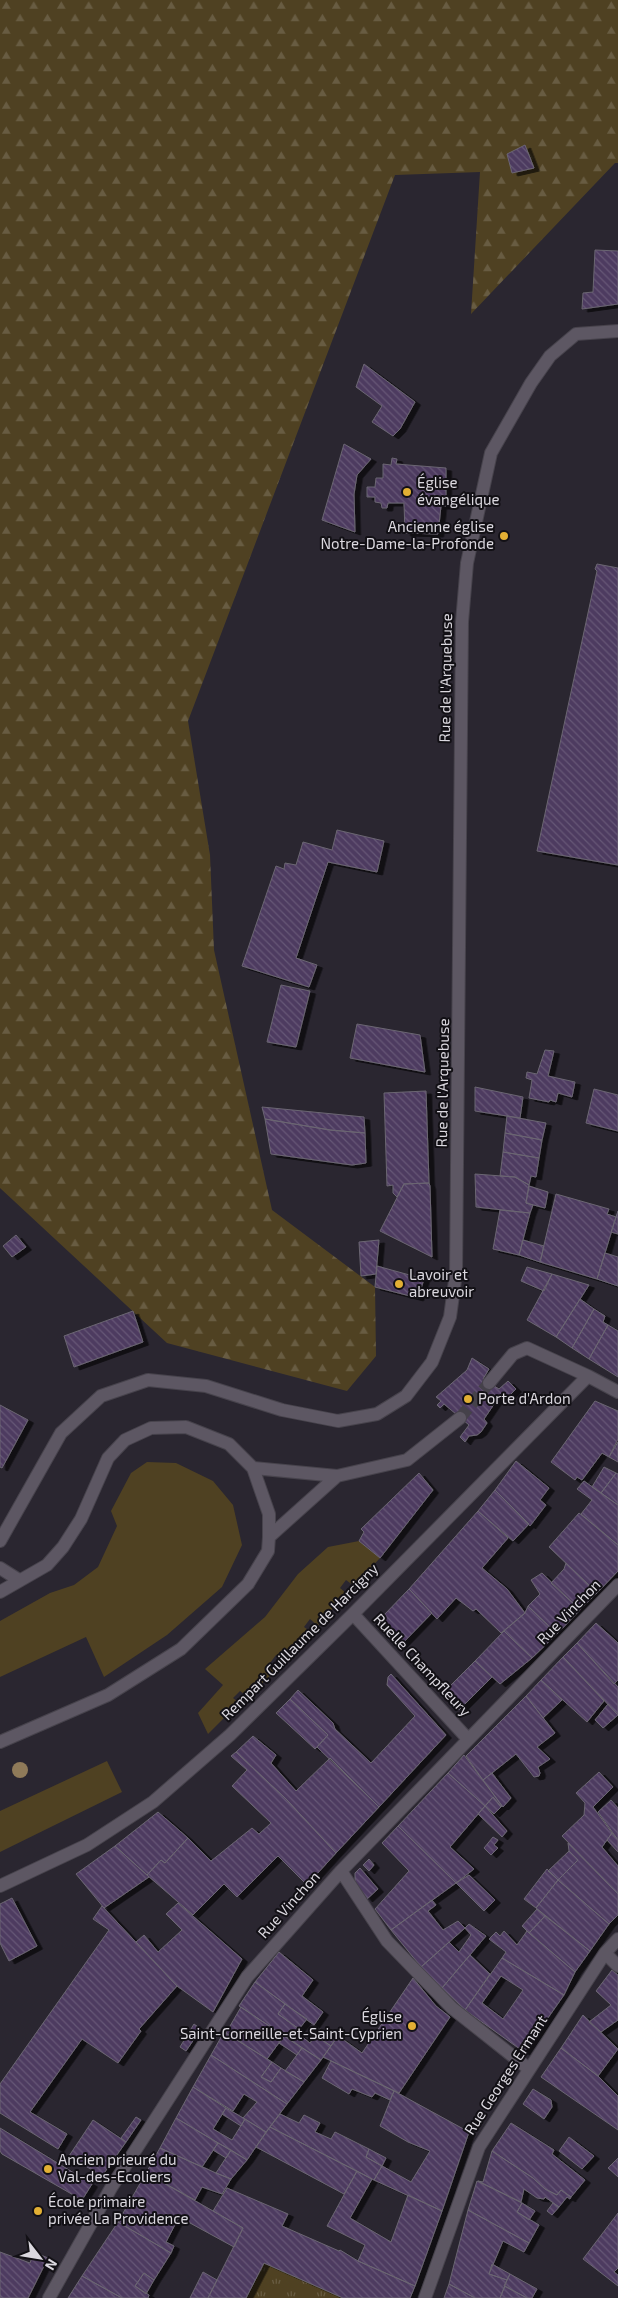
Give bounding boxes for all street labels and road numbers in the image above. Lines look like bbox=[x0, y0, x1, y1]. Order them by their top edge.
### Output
street label: Rue de l'Arquebuse bbox=[435, 613, 455, 743]
street label: Rue de l'Arquebuse bbox=[432, 1018, 452, 1148]
street label: Rempart Guillaume de Harcigny bbox=[217, 1559, 382, 1723]
street label: Rue Vinchon bbox=[533, 1575, 604, 1648]
street label: Ruelle Champfleury bbox=[370, 1609, 475, 1720]
street label: Rue Vinchon bbox=[254, 1867, 323, 1941]
street label: Rue Georges Ermant bbox=[460, 2011, 551, 2138]

